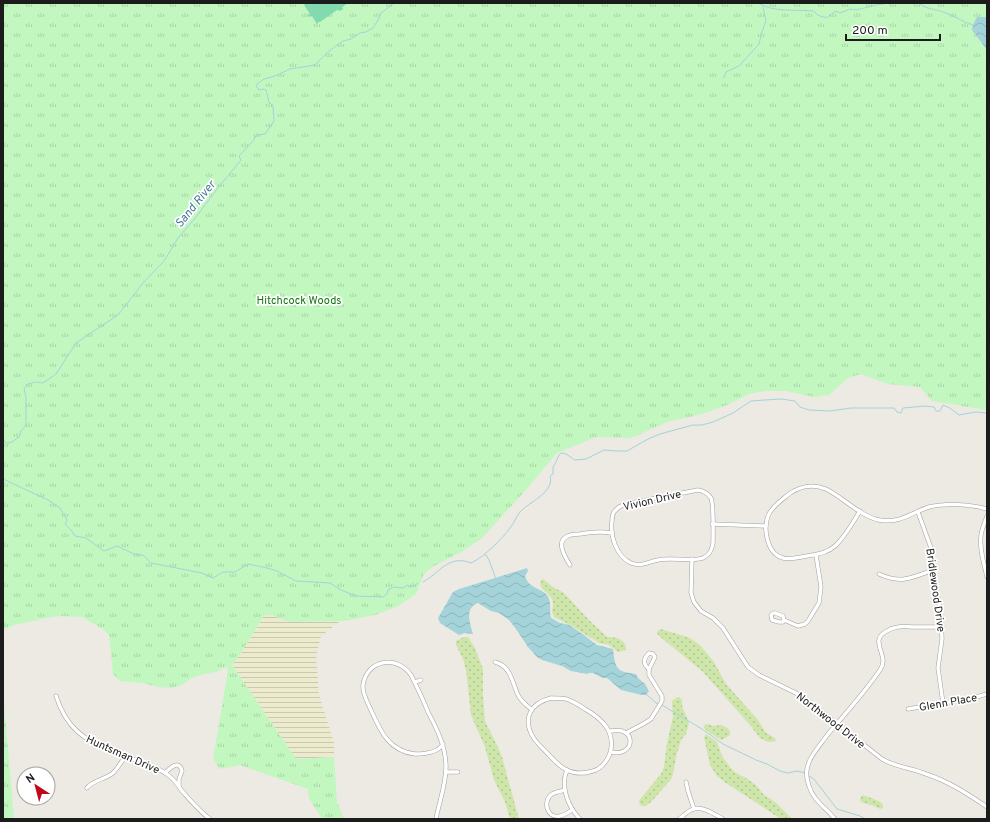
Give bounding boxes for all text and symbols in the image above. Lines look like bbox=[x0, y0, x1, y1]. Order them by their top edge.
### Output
scale bar bbox=[846, 16, 940, 42]
text: 200 m bbox=[852, 23, 888, 39]
water label: Sand River bbox=[172, 177, 221, 231]
park label: Hitchcock Woods bbox=[257, 294, 342, 308]
street label: Vivion Drive bbox=[622, 487, 683, 514]
street label: Bridlewood Drive bbox=[922, 547, 948, 633]
street label: Northwood Drive bbox=[793, 690, 868, 752]
street label: Glenn Place bbox=[918, 691, 978, 715]
street label: Huntsman Drive bbox=[83, 732, 162, 777]
north arrow bbox=[16, 766, 56, 806]
text: N bbox=[23, 771, 38, 787]

